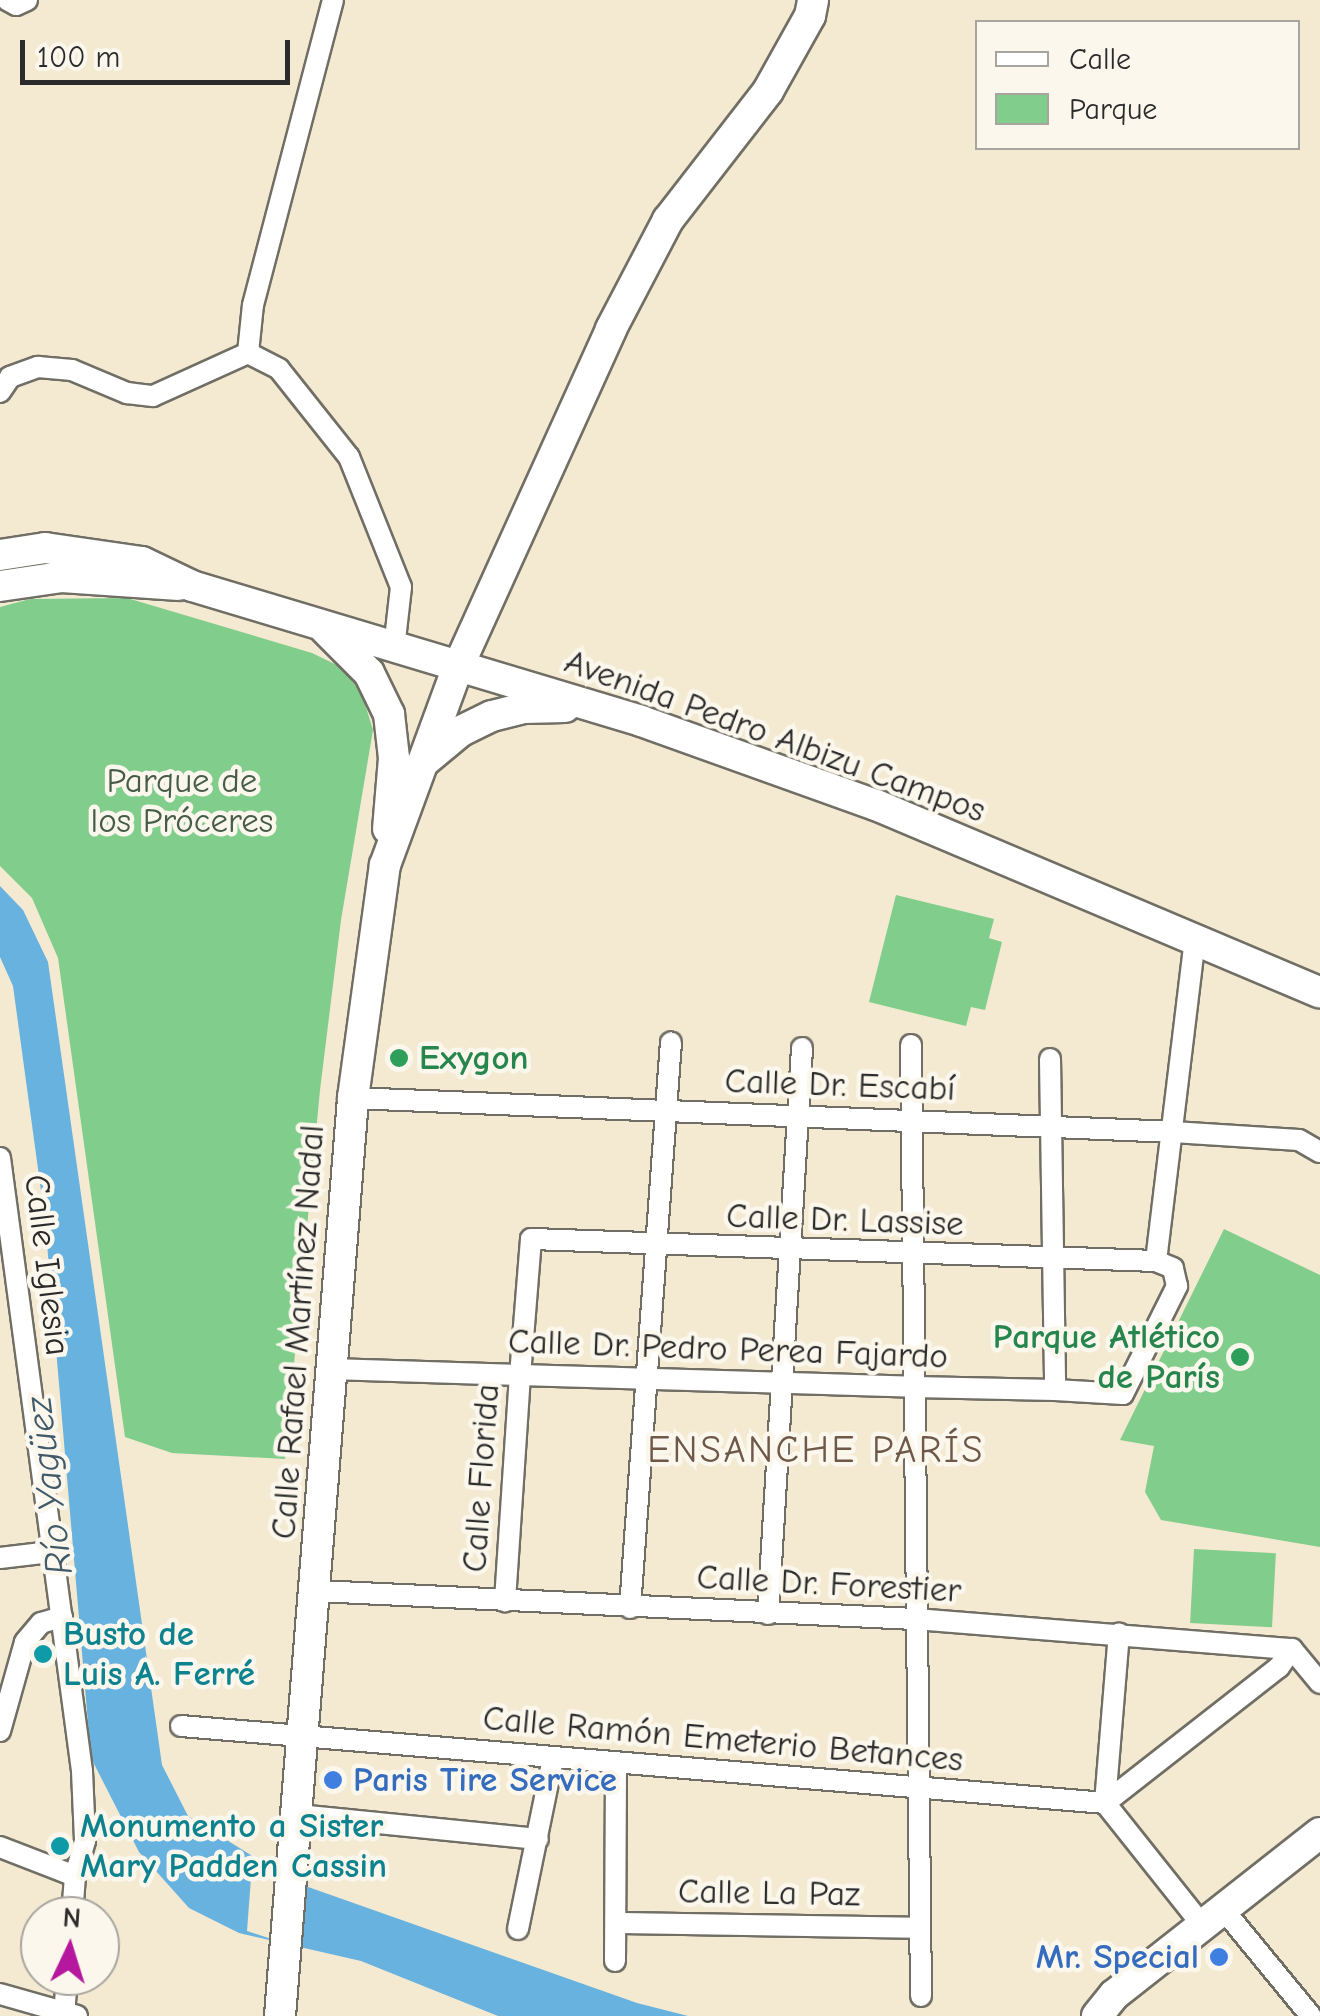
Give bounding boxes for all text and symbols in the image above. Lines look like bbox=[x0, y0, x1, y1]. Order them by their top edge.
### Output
scale bar bbox=[25, 20, 295, 82]
legend bbox=[975, 20, 1300, 150]
text: 100 m bbox=[37, 40, 120, 75]
text: Calle bbox=[1069, 42, 1131, 77]
text: Parque bbox=[1069, 92, 1157, 127]
street label: Avenida Pedro Albizu Campos bbox=[559, 640, 991, 832]
park label: Parque de los Próceres bbox=[91, 760, 273, 842]
place label: Exygon bbox=[419, 1037, 529, 1079]
marker: Exygon bbox=[388, 1047, 410, 1069]
street label: Calle Dr. Escabí bbox=[724, 1060, 956, 1110]
street label: Calle Rafael Martínez Nadal bbox=[263, 1123, 333, 1541]
street label: Calle Iglesia bbox=[15, 1172, 79, 1358]
street label: Calle Dr. Lassise bbox=[726, 1195, 964, 1245]
place label: Parque Atlético de París bbox=[993, 1316, 1220, 1398]
street label: Calle Dr. Pedro Perea Fajardo bbox=[507, 1320, 949, 1378]
marker: Parque Atlético de París bbox=[1229, 1346, 1251, 1368]
street label: Calle Florida bbox=[453, 1382, 509, 1574]
water label: Río Yagüez bbox=[16, 1395, 84, 1577]
district label: ENSANCHE PARÍS bbox=[647, 1428, 985, 1474]
street label: Calle Dr. Forestier bbox=[696, 1556, 962, 1612]
place label: Busto de Luis A. Ferré bbox=[63, 1613, 255, 1695]
marker: Busto de Luis A. Ferré bbox=[32, 1643, 54, 1665]
street label: Calle Ramón Emeterio Betances bbox=[481, 1697, 965, 1781]
place label: Paris Tire Service bbox=[353, 1759, 617, 1801]
marker: Paris Tire Service bbox=[322, 1769, 344, 1791]
place label: Monumento a Sister Mary Padden Cassin bbox=[80, 1805, 387, 1887]
marker: Monumento a Sister Mary Padden Cassin bbox=[49, 1835, 71, 1857]
street label: Calle La Paz bbox=[678, 1870, 860, 1916]
north arrow bbox=[20, 1896, 120, 1996]
text: N bbox=[62, 1901, 82, 1935]
place label: Mr. Special bbox=[1036, 1936, 1199, 1978]
marker: Mr. Special bbox=[1208, 1946, 1230, 1968]

